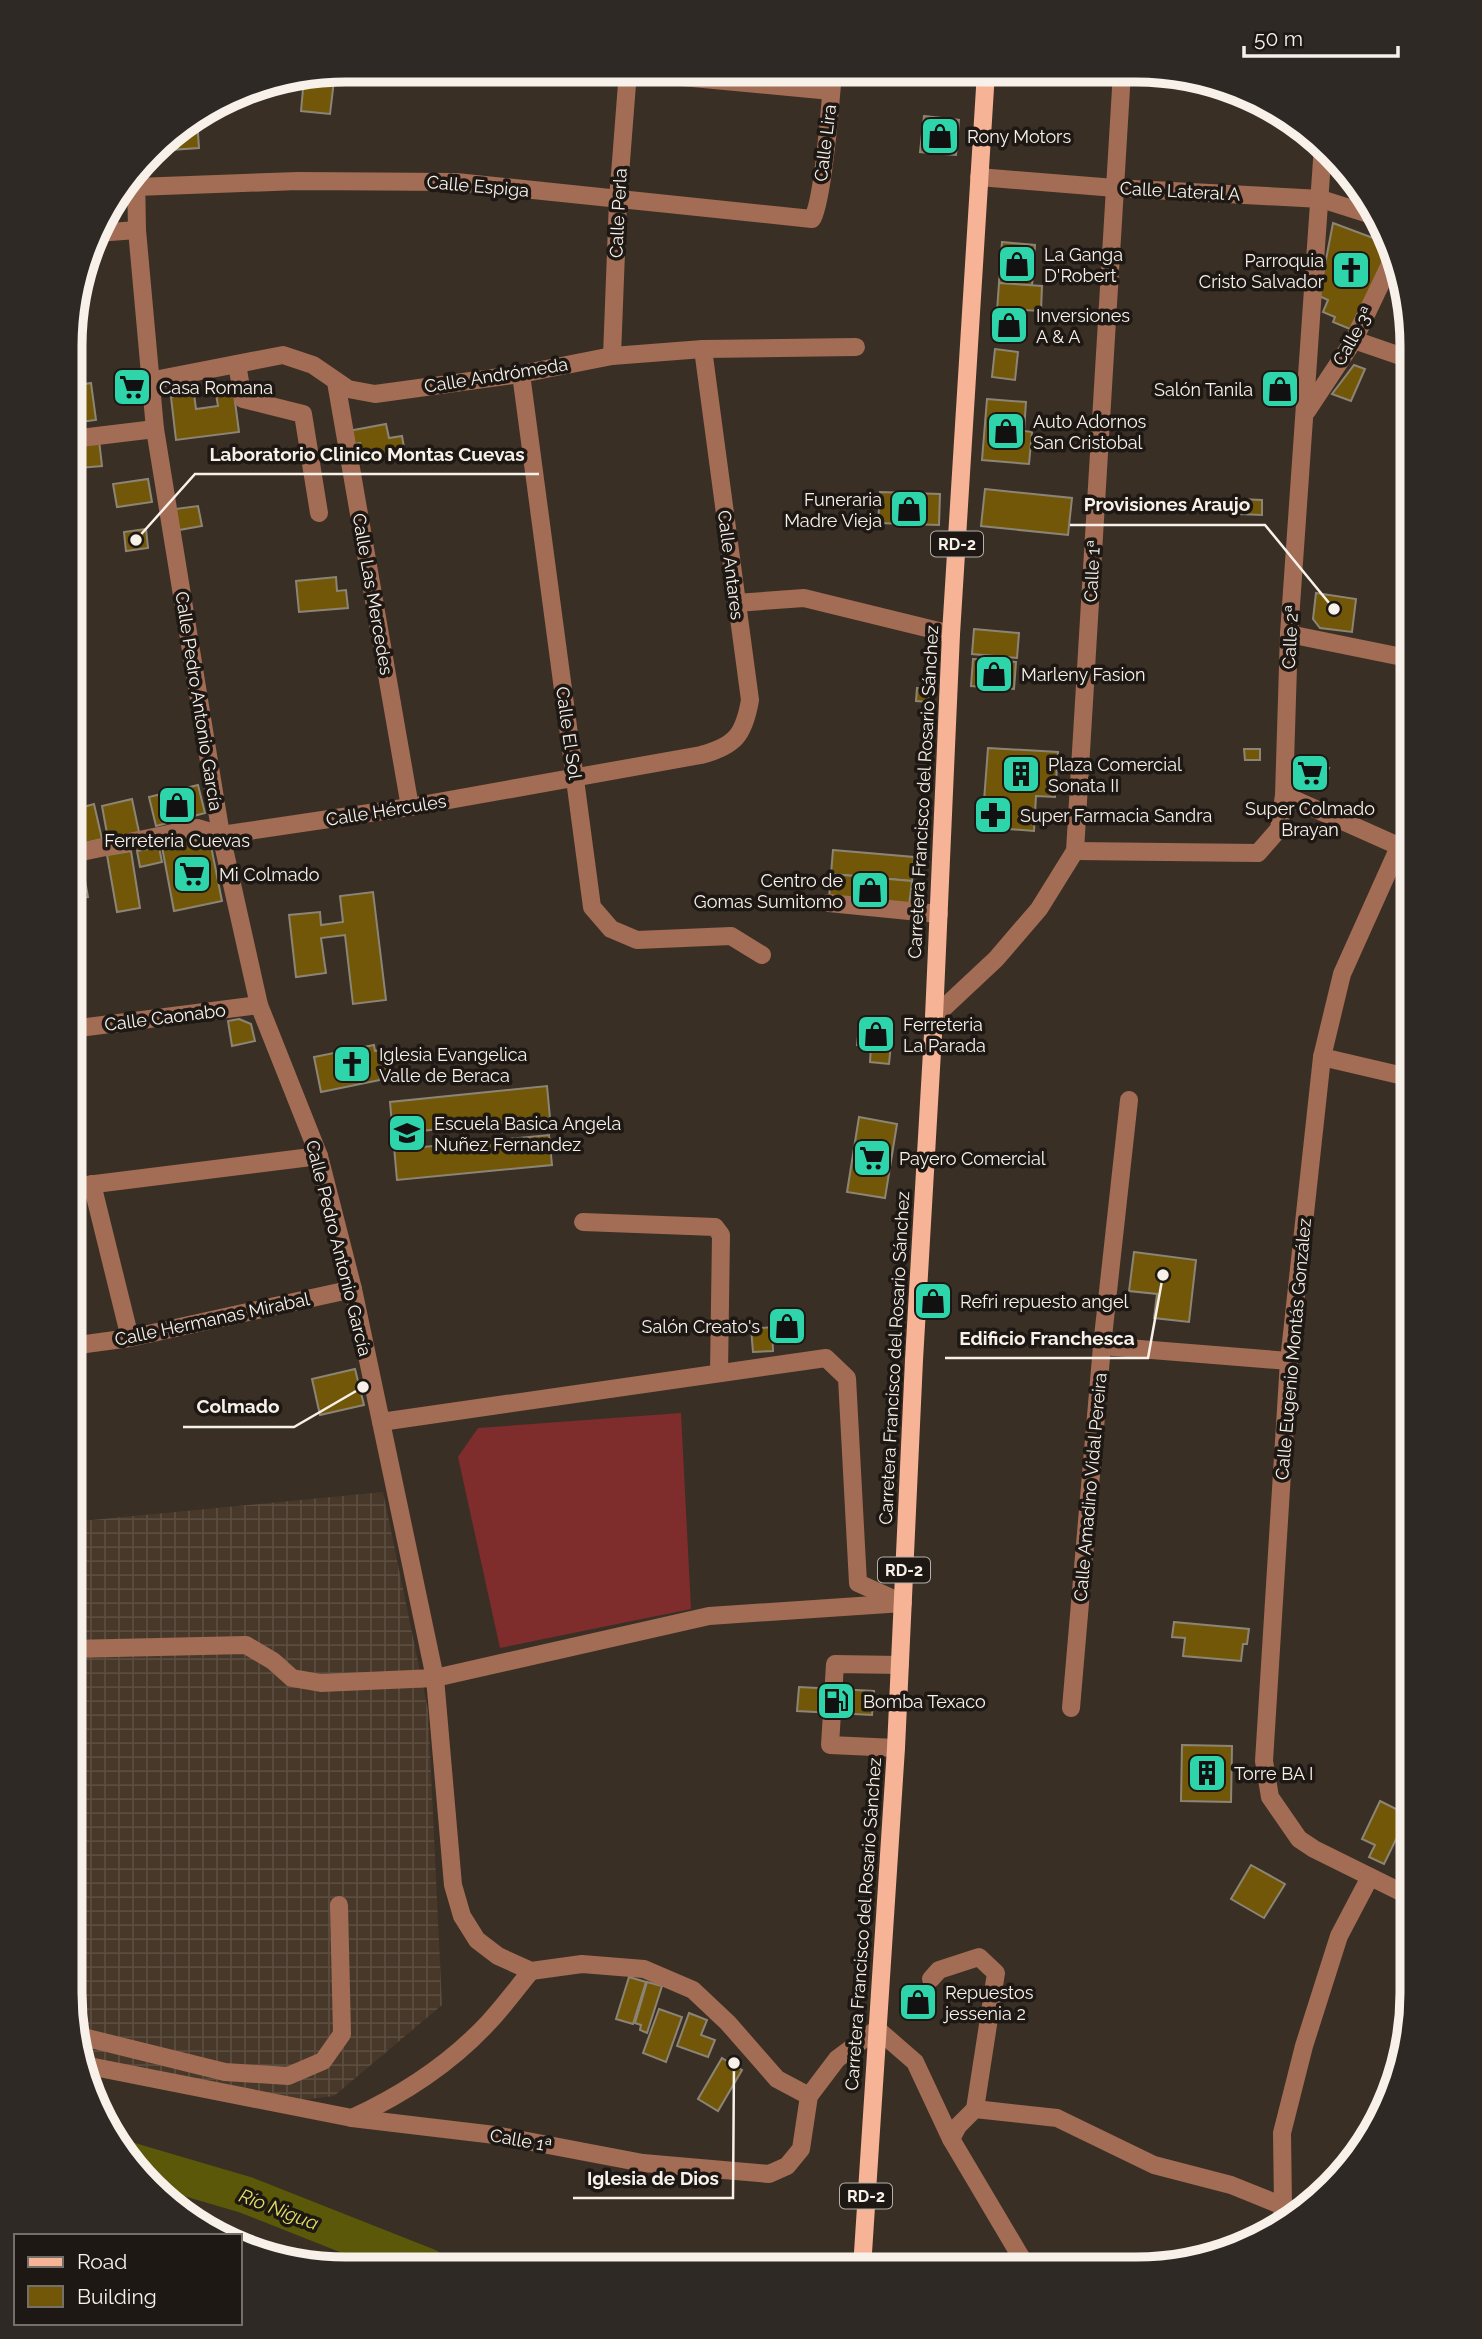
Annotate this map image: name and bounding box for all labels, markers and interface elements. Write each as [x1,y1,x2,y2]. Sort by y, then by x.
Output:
scale bar [1244,14,1398,58]
text: 50 m [1254,26,1303,51]
street label: Calle Lira [810,103,840,183]
shop icon: Rony Motors [919,115,961,157]
place label: Rony Motors [967,126,1071,147]
street label: Calle Perla [605,168,631,258]
street label: Calle Espiga [426,171,530,201]
street label: Calle Lateral A [1119,177,1241,205]
shop icon: La Ganga D'Robert [996,243,1038,285]
place label: La Ganga D'Robert [1044,244,1123,286]
church icon: Parroquia Cristo Salvador [1330,249,1372,291]
place label: Parroquia Cristo Salvador [1199,250,1325,292]
street label: Calle 3ª [1328,303,1378,369]
shop icon: Inversiones A & A [988,304,1030,346]
place label: Inversiones A & A [1036,305,1130,347]
street label: Calle Andrómeda [423,353,569,397]
supermarket icon: Casa Romana [111,366,153,408]
shop icon: Salón Tanila [1259,368,1301,410]
place label: Casa Romana [159,377,273,398]
place label: Salón Tanila [1154,379,1253,400]
shop icon: Auto Adornos San Cristobal [985,410,1027,452]
place label: Auto Adornos San Cristobal [1033,411,1147,453]
callout: Laboratorio Clinico Montas Cuevas [195,434,539,474]
text: Laboratorio Clinico Montas Cuevas [209,443,525,465]
callout: Provisiones Araujo [1070,485,1265,525]
shop icon: Funeraria Madre Vieja [888,488,930,530]
place label: Funeraria Madre Vieja [784,489,882,531]
text: Provisiones Araujo [1084,493,1250,515]
street label: Calle Antares [714,509,748,621]
street label: Calle Las Mercedes [348,512,398,677]
road number: RD-2 [931,531,983,556]
street label: Calle 1ª [1080,539,1104,603]
street label: Calle Pedro Antonio García [171,590,227,812]
street label: Calle 2ª [1278,604,1302,670]
street label: Carretera Francisco del Rosario Sánchez [904,625,942,959]
shop icon: Marleny Fasion [973,653,1015,695]
place label: Marleny Fasion [1021,664,1146,685]
street label: Calle El Sol [552,685,586,781]
supermarket icon: Super Colmado Brayan [1289,752,1331,794]
building icon: Plaza Comercial Sonata II [1000,753,1042,795]
place label: Plaza Comercial Sonata II [1048,754,1182,796]
shop icon: Ferreteria Cuevas [156,784,198,826]
street label: Calle Hércules [324,790,448,830]
pharmacy icon: Super Farmacia Sandra [972,794,1014,836]
place label: Super Colmado Brayan [1245,798,1375,840]
place label: Super Farmacia Sandra [1020,805,1212,826]
place label: Ferreteria Cuevas [104,830,250,851]
supermarket icon: Mi Colmado [171,853,213,895]
place label: Mi Colmado [219,864,320,885]
shop icon: Centro de Gomas Sumitomo [849,869,891,911]
place label: Centro de Gomas Sumitomo [694,870,843,912]
street label: Calle Caonabo [103,999,227,1035]
shop icon: Ferreteria La Parada [855,1013,897,1055]
place label: Ferreteria La Parada [903,1014,986,1056]
church icon: Iglesia Evangelica Valle de Beraca [331,1043,373,1085]
place label: Iglesia Evangelica Valle de Beraca [379,1044,527,1086]
school or university icon: Escuela Basica Angela Nuñez Fernandez [386,1112,428,1154]
place label: Escuela Basica Angela Nuñez Fernandez [434,1113,621,1155]
supermarket icon: Payero Comercial [851,1137,893,1179]
street label: Calle Pedro Antonio García [302,1138,376,1358]
place label: Payero Comercial [899,1148,1046,1169]
street label: Carretera Francisco del Rosario Sánchez [875,1191,913,1525]
street label: Calle Eugenio Montás González [1271,1217,1315,1481]
shop icon: Refri repuesto angel [912,1280,954,1322]
street label: Calle Hermanas Mirabal [113,1288,311,1350]
place label: Refri repuesto angel [960,1291,1129,1312]
shop icon: Salón Creato's [766,1305,808,1347]
place label: Salón Creato's [642,1316,760,1337]
callout: Edificio Franchesca [945,1318,1148,1358]
text: Edificio Franchesca [959,1327,1135,1349]
street label: Calle Amadino Vidal Pereira [1070,1372,1110,1602]
callout: Colmado [183,1387,294,1427]
text: Colmado [197,1395,279,1417]
road number: RD-2 [878,1558,930,1582]
fuel station icon: Bomba Texaco [815,1680,857,1722]
place label: Bomba Texaco [863,1691,986,1712]
building icon: Torre BA I [1186,1752,1228,1794]
street label: Carretera Francisco del Rosario Sánchez [841,1757,885,2091]
place label: Torre BA I [1234,1763,1314,1784]
shop icon: Repuestos jessenia 2 [897,1981,939,2023]
place label: Repuestos jessenia 2 [942,1982,1034,2024]
street label: Calle 1ª [488,2124,554,2156]
callout: Iglesia de Dios [573,2158,733,2198]
text: Iglesia de Dios [587,2167,719,2189]
water label: Río Nigua [236,2184,322,2234]
road number: RD-2 [840,2184,892,2208]
legend [14,2234,242,2325]
text: Road [77,2249,127,2274]
text: Building [77,2284,157,2309]

